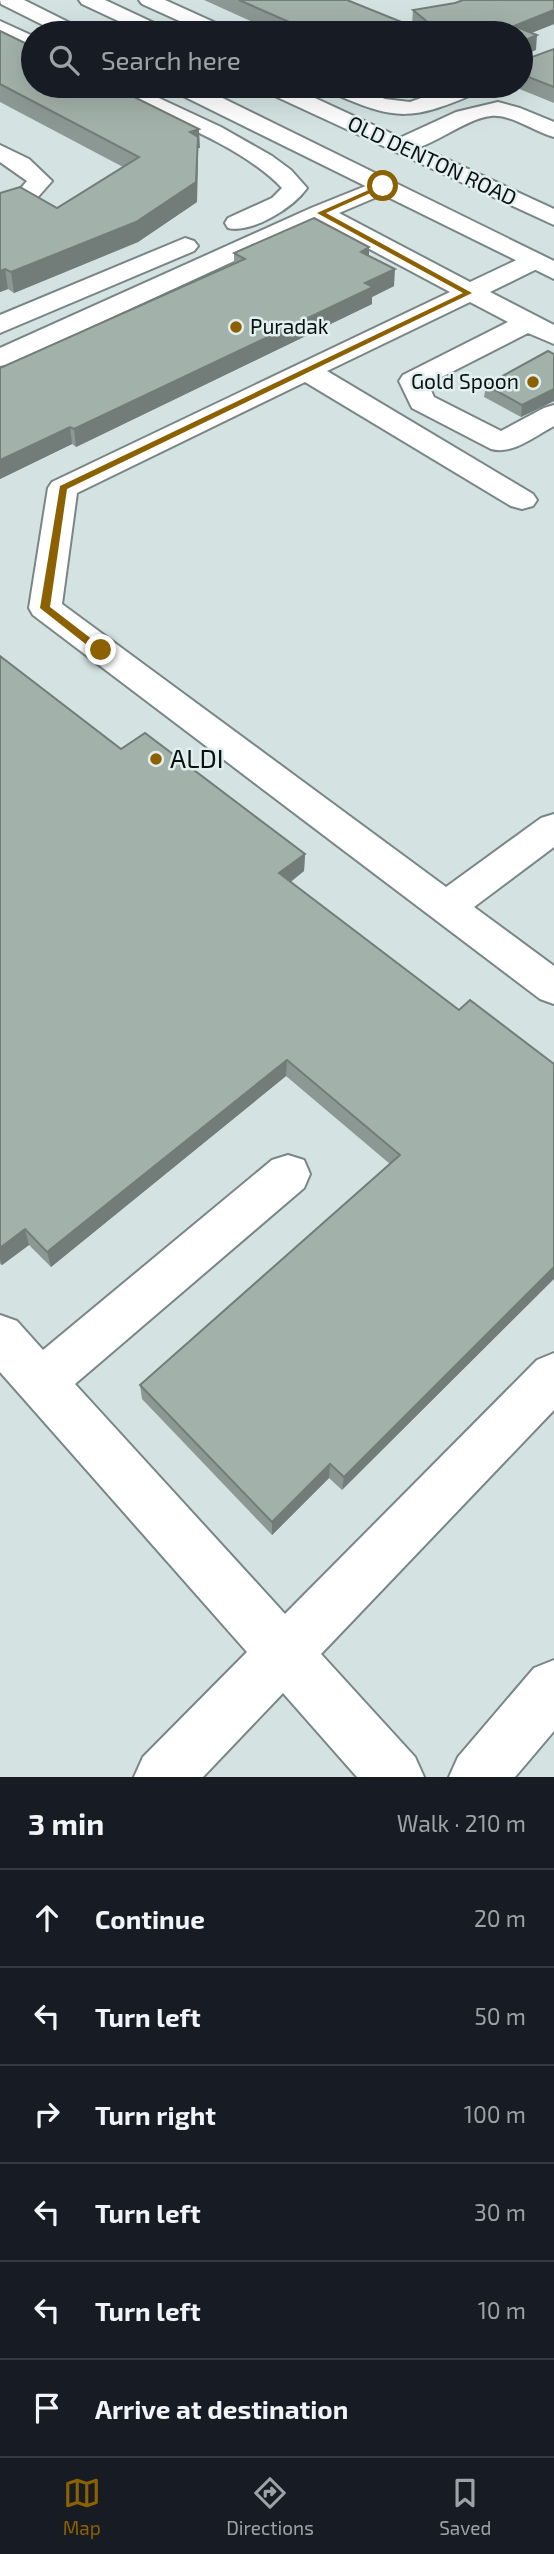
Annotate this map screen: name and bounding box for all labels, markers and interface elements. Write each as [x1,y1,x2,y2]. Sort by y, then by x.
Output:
search box [21,21,533,98]
icon: search [45,41,83,79]
text: Search here [101,44,241,75]
street label: OLD DENTON ROAD [344,110,521,210]
route start [367,170,398,201]
place label: Puradak [250,313,329,338]
marker: Puradak [228,319,244,335]
place label: Gold Spoon [411,368,519,393]
marker: Gold Spoon [525,374,541,390]
route end [85,634,116,665]
place label: ALDI [170,742,224,773]
marker: ALDI [148,751,164,767]
text: 3 min [28,1805,104,1841]
text: Walk · 210 m [397,1809,526,1837]
icon: ahead [28,1899,66,1937]
text: Continue [95,1903,205,1934]
text: 20 m [474,1904,526,1932]
icon: left [28,1997,66,2035]
text: Turn left [95,2001,201,2032]
text: 50 m [475,2002,526,2030]
icon: right [28,2095,66,2133]
text: Turn right [95,2099,216,2130]
text: 100 m [464,2100,526,2128]
icon: left [28,2193,66,2231]
text: Turn left [95,2197,201,2228]
text: 30 m [474,2198,526,2226]
icon: left [28,2291,66,2329]
text: Turn left [95,2295,201,2326]
text: 10 m [478,2296,526,2324]
icon: arrive [28,2389,66,2427]
text: Arrive at destination [95,2393,348,2424]
tab: Map [63,2474,101,2539]
tab: Directions [226,2474,314,2539]
tab: Saved [439,2474,491,2539]

